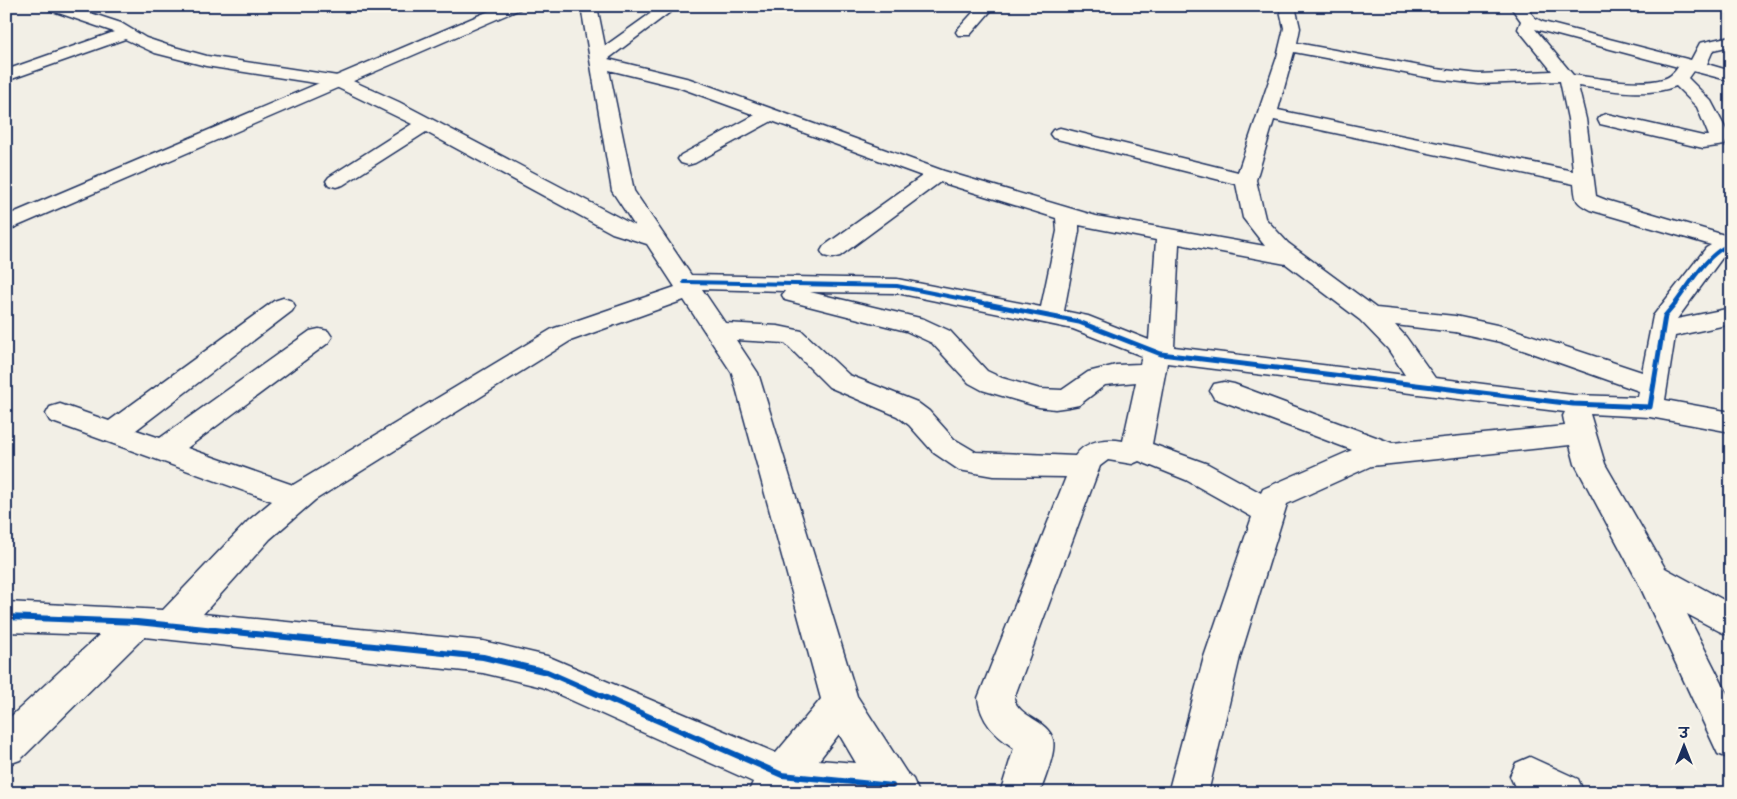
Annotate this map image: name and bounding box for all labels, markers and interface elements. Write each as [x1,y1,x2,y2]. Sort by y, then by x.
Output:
north arrow [1660,722,1710,772]
text: उ [1677,727,1690,744]

